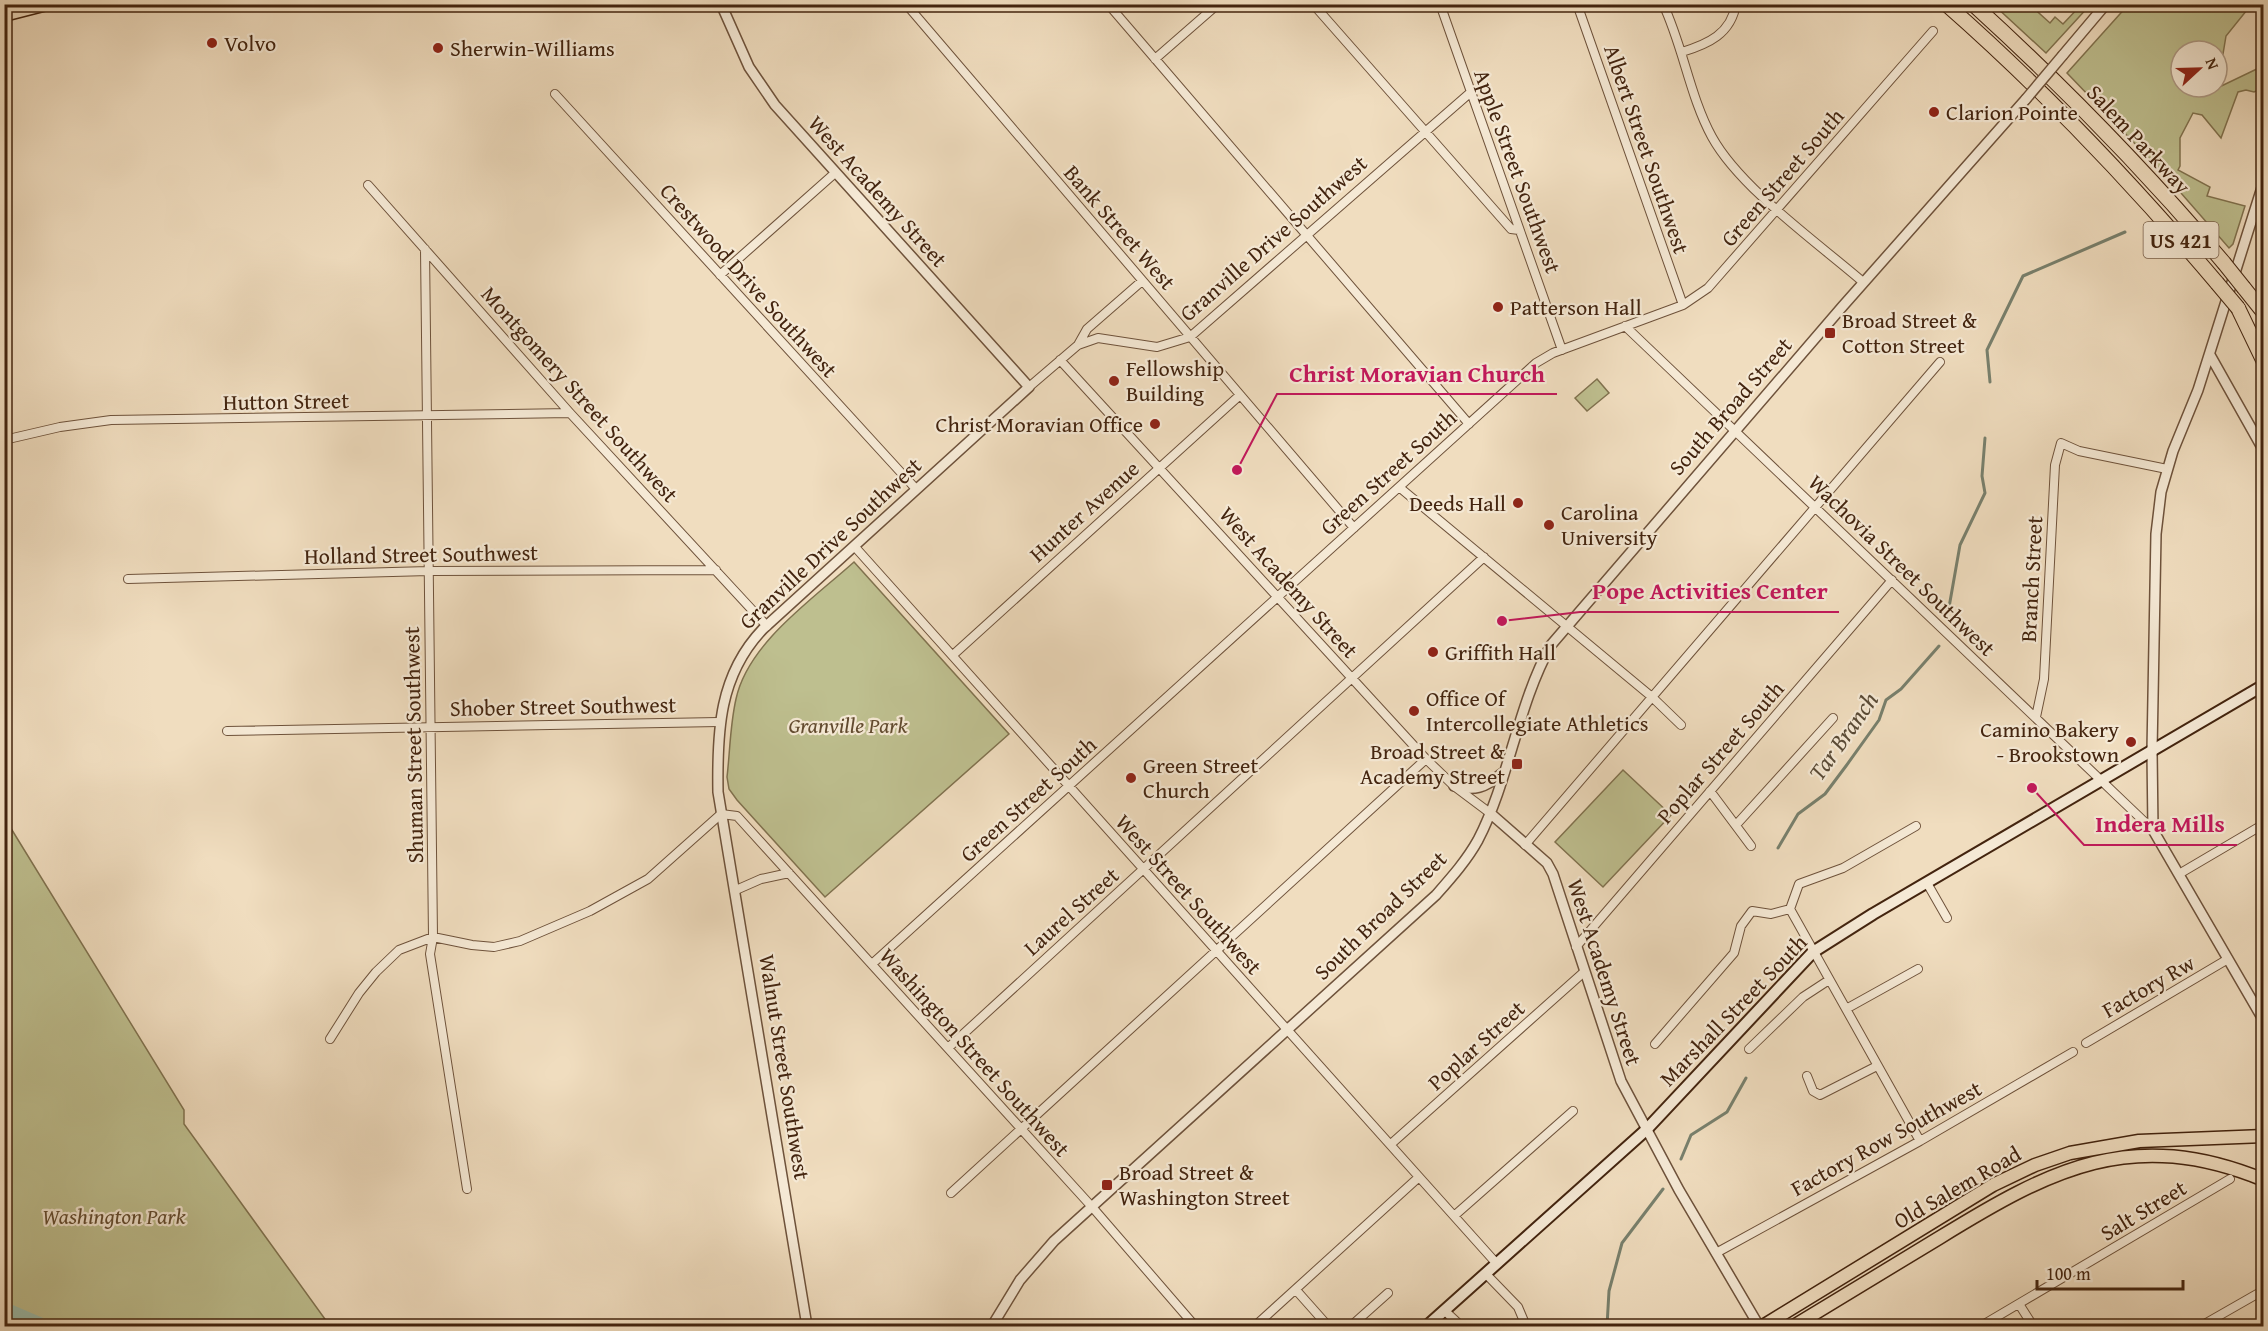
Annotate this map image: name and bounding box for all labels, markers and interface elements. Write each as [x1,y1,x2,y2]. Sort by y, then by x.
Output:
place label: Volvo [224,27,276,59]
place label: Sherwin-Williams [450,32,615,64]
marker: Volvo [205,36,219,50]
north arrow [2169,39,2229,99]
street label: Albert Street Southwest [1596,40,1698,258]
marker: Sherwin-Williams [431,41,445,55]
text: N [2200,54,2226,73]
street label: Apple Street Southwest [1466,65,1570,278]
street label: Salem Parkway [2080,77,2198,201]
place label: Clarion Pointe [1946,96,2078,128]
street label: Green Street South [1713,100,1852,253]
marker: Clarion Pointe [1927,105,1941,119]
street label: West Academy Street [801,108,955,274]
street label: Granville Drive Southwest [1172,147,1374,329]
street label: Bank Street West [1057,157,1184,297]
street label: Crestwood Drive Southwest [653,176,845,385]
road number: US 421 [2144,222,2218,258]
street label: Montgomery Street Southwest [474,279,686,509]
place label: Patterson Hall [1510,291,1642,323]
marker: Patterson Hall [1491,300,1505,314]
place label: Broad Street & Cotton Street [1842,304,1977,361]
marker: Broad Street & Cotton Street [1823,326,1837,340]
street label: South Broad Street [1661,330,1799,482]
place label: Fellowship Building [1126,352,1224,409]
callout: Christ Moravian Church [1277,352,1557,394]
text: Christ Moravian Church [1289,356,1545,391]
marker: Fellowship Building [1107,374,1121,388]
street label: Hutton Street [223,384,350,418]
street label: Green Street South [1313,401,1464,542]
place label: Christ Moravian Office [935,408,1143,440]
marker: Christ Moravian Office [1148,417,1162,431]
street label: Granville Drive Southwest [732,449,929,636]
street label: Hunter Avenue [1022,453,1146,569]
street label: Wachovia Street Southwest [1801,467,2003,663]
place label: Deeds Hall [1409,487,1506,519]
marker: Deeds Hall [1511,496,1525,510]
place label: Carolina University [1561,496,1658,553]
street label: West Academy Street [1212,499,1366,665]
street label: Branch Street [2012,515,2050,643]
marker: Carolina University [1542,518,1556,532]
street label: Holland Street Southwest [304,536,538,572]
callout: Pope Activities Center [1580,570,1839,612]
text: Pope Activities Center [1592,573,1828,608]
street label: Shuman Street Southwest [395,626,431,864]
place label: Griffith Hall [1445,636,1556,668]
marker: Griffith Hall [1426,645,1440,659]
street label: Poplar Street South [1649,673,1792,830]
place label: Office Of Intercollegiate Athletics [1426,682,1648,739]
water label: Tar Branch [1800,684,1886,788]
street label: Shober Street Southwest [450,688,677,724]
marker: Office Of Intercollegiate Athletics [1407,704,1421,718]
park label: Granville Park [788,709,908,741]
place label: Camino Bakery - Brookstown [1980,713,2120,770]
street label: Green Street South [953,728,1104,869]
place label: Broad Street & Academy Street [1360,735,1505,792]
marker: Camino Bakery - Brookstown [2124,735,2138,749]
place label: Green Street Church [1143,749,1258,806]
marker: Broad Street & Academy Street [1510,757,1524,771]
marker: Green Street Church [1124,771,1138,785]
callout: Indera Mills [2084,803,2237,845]
text: Indera Mills [2095,806,2225,841]
street label: West Street Southwest [1108,807,1270,981]
street label: South Broad Street [1306,843,1454,987]
street label: Laurel Street [1016,859,1126,963]
street label: West Academy Street [1560,875,1650,1070]
street label: Marshall Street South [1652,926,1815,1093]
street label: Washington Street Southwest [872,940,1078,1164]
street label: Factory Rw [2096,946,2201,1025]
street label: Walnut Street Southwest [751,952,819,1182]
street label: Poplar Street [1420,992,1532,1097]
street label: Factory Row Southwest [1785,1072,1987,1204]
street label: Old Salem Road [1887,1137,2027,1237]
place label: Broad Street & Washington Street [1119,1156,1290,1213]
street label: Salt Street [2094,1172,2192,1248]
marker: Broad Street & Washington Street [1100,1178,1114,1192]
park label: Washington Park [42,1200,187,1232]
scale bar [2037,1253,2182,1291]
text: 100 m [2046,1260,2091,1287]

